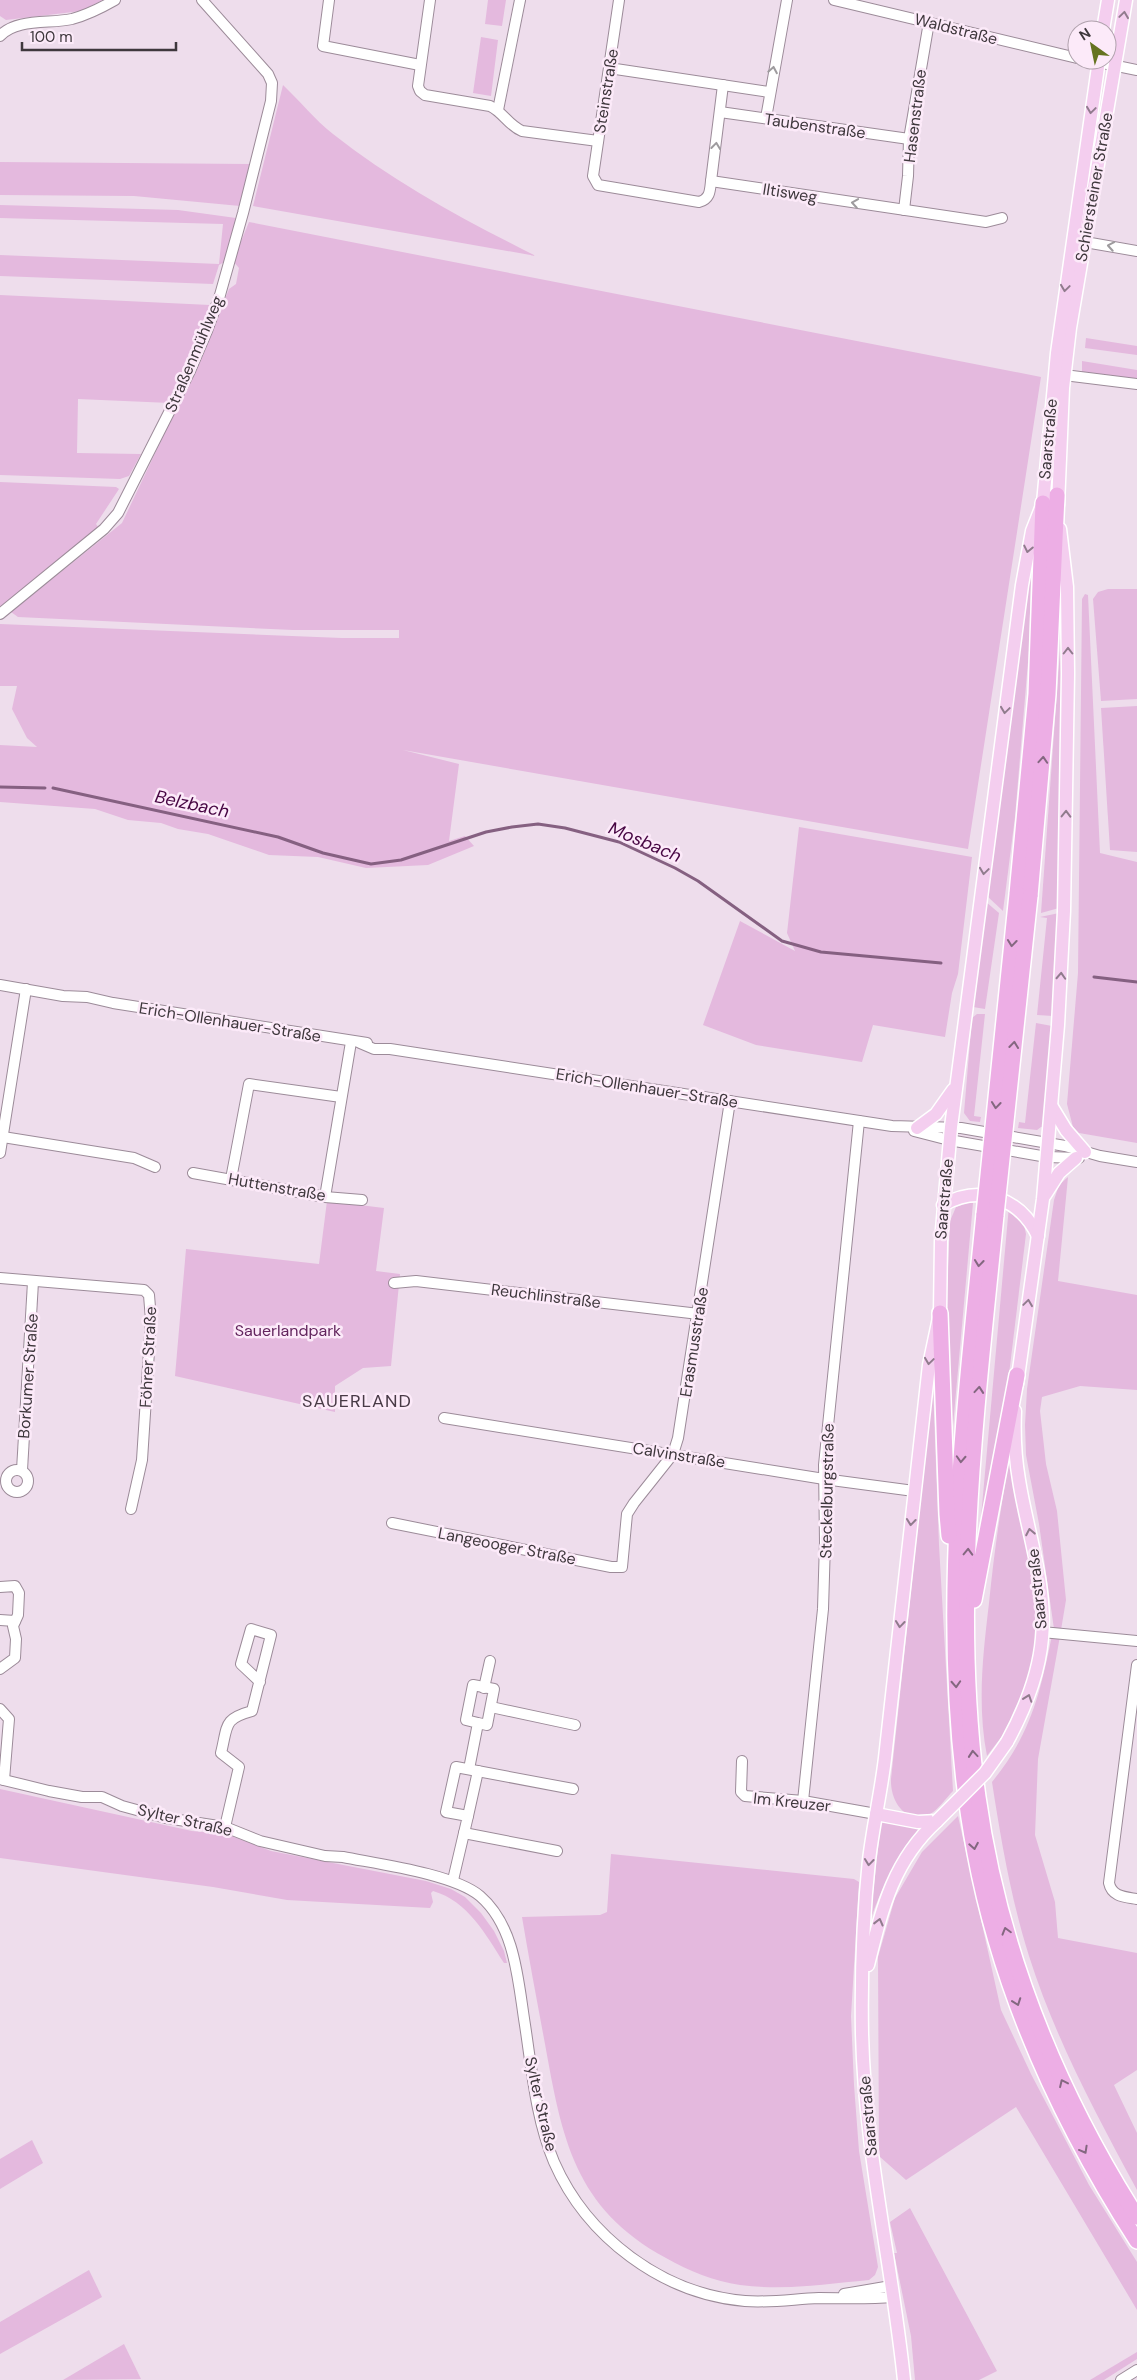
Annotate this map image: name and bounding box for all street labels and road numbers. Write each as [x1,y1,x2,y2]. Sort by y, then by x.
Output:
street label: Waldstraße [912,9,1000,49]
street label: Steinstraße [589,47,623,135]
street label: Hasenstraße [899,68,931,164]
street label: Taubenstraße [763,109,867,143]
street label: Schiersteiner Straße [1071,111,1117,263]
street label: Iltisweg [761,178,819,208]
street label: Straßenmühlweg [160,292,228,416]
street label: Saarstraße [1034,398,1062,480]
street label: Erich-Ollenhauer-Straße [138,997,322,1047]
street label: Erich-Ollenhauer-Straße [555,1063,739,1113]
street label: Saarstraße [930,1158,958,1240]
street label: Huttenstraße [227,1168,327,1206]
street label: Reuchlinstraße [490,1279,602,1313]
street label: Erasmusstraße [675,1285,713,1399]
street label: Föhrer Straße [135,1306,161,1408]
street label: Borkumer Straße [13,1313,43,1439]
street label: Steckelburgstraße [815,1423,839,1559]
street label: Calvinstraße [631,1437,727,1473]
street label: Langeooger Straße [436,1522,578,1570]
street label: Saarstraße [1022,1548,1052,1630]
street label: Im Kreuzer [752,1787,832,1817]
street label: Sylter Straße [136,1799,234,1841]
street label: Sylter Straße [520,2055,562,2153]
street label: Saarstraße [854,2075,882,2157]

